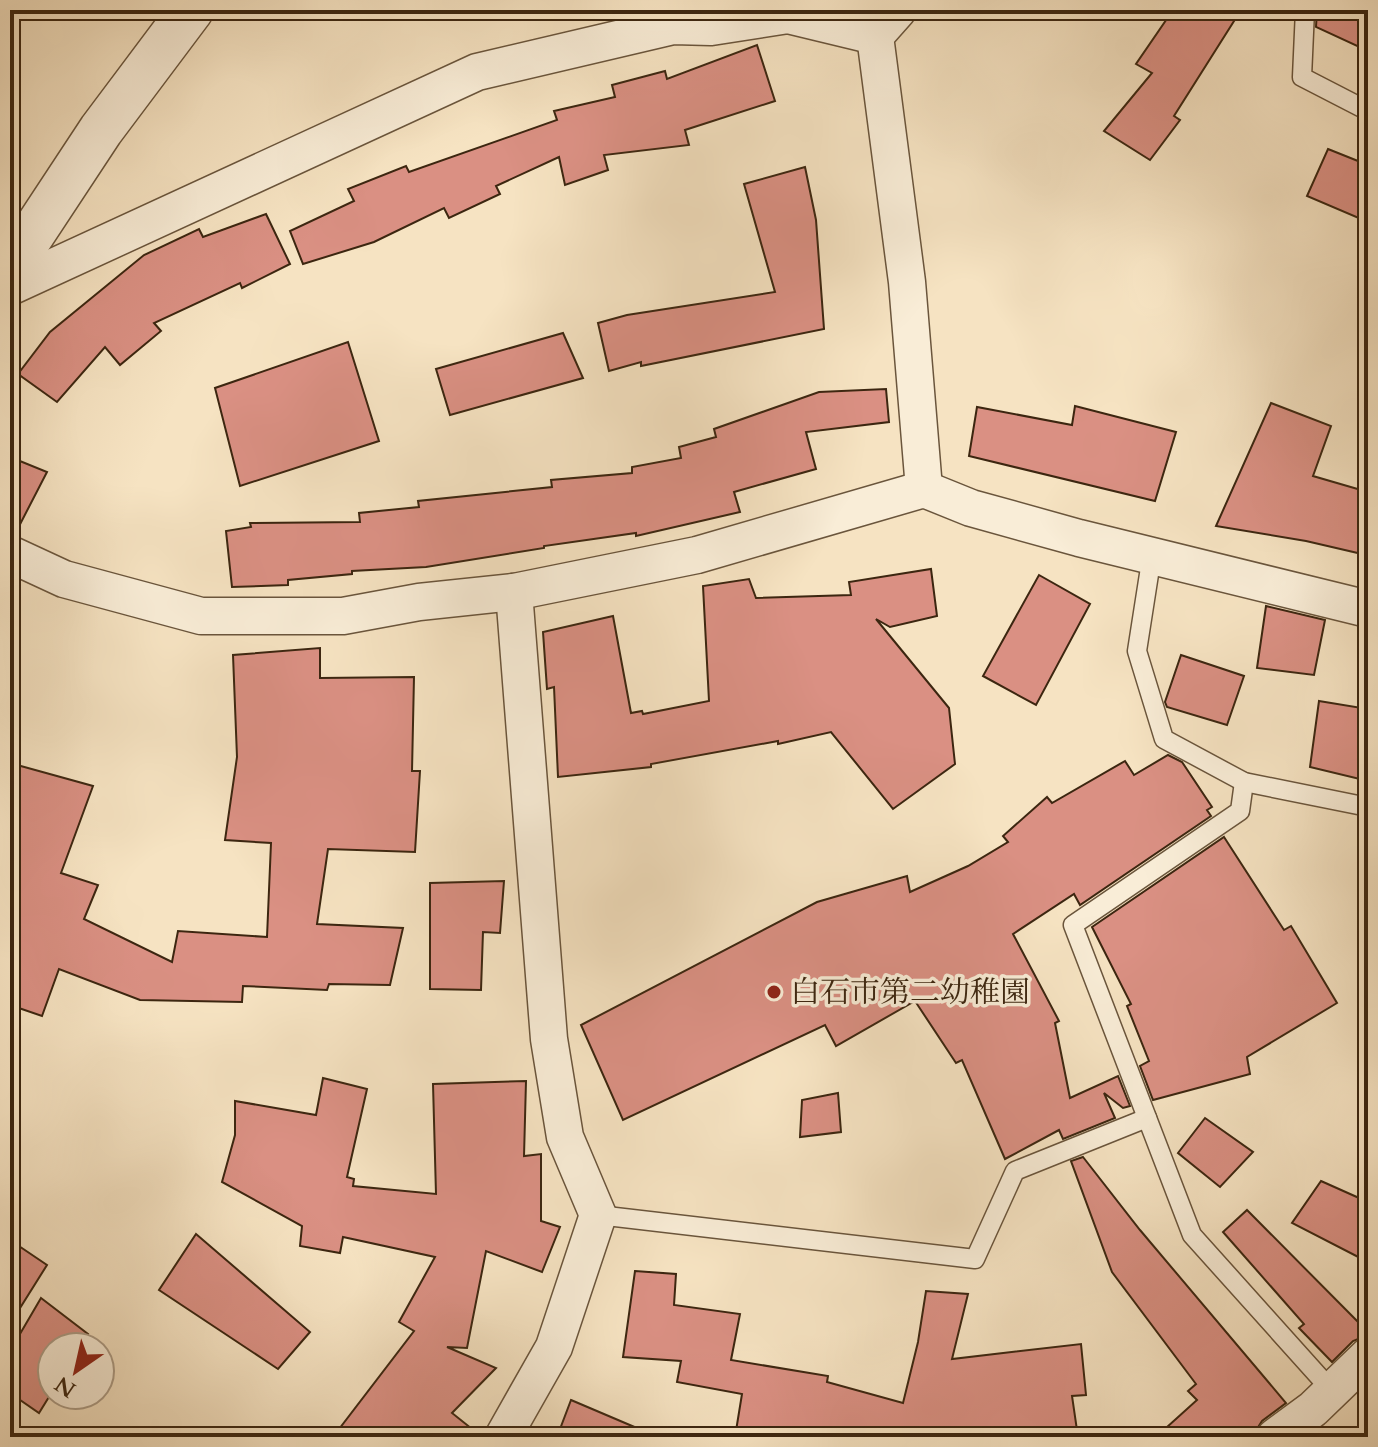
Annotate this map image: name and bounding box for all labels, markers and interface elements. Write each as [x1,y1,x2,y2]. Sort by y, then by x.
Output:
place label: 白石市第二幼稚園 [790,972,1030,1013]
marker: 白石市第二幼稚園 [765,983,783,1001]
north arrow [36,1331,116,1411]
text: N [49,1369,82,1405]

